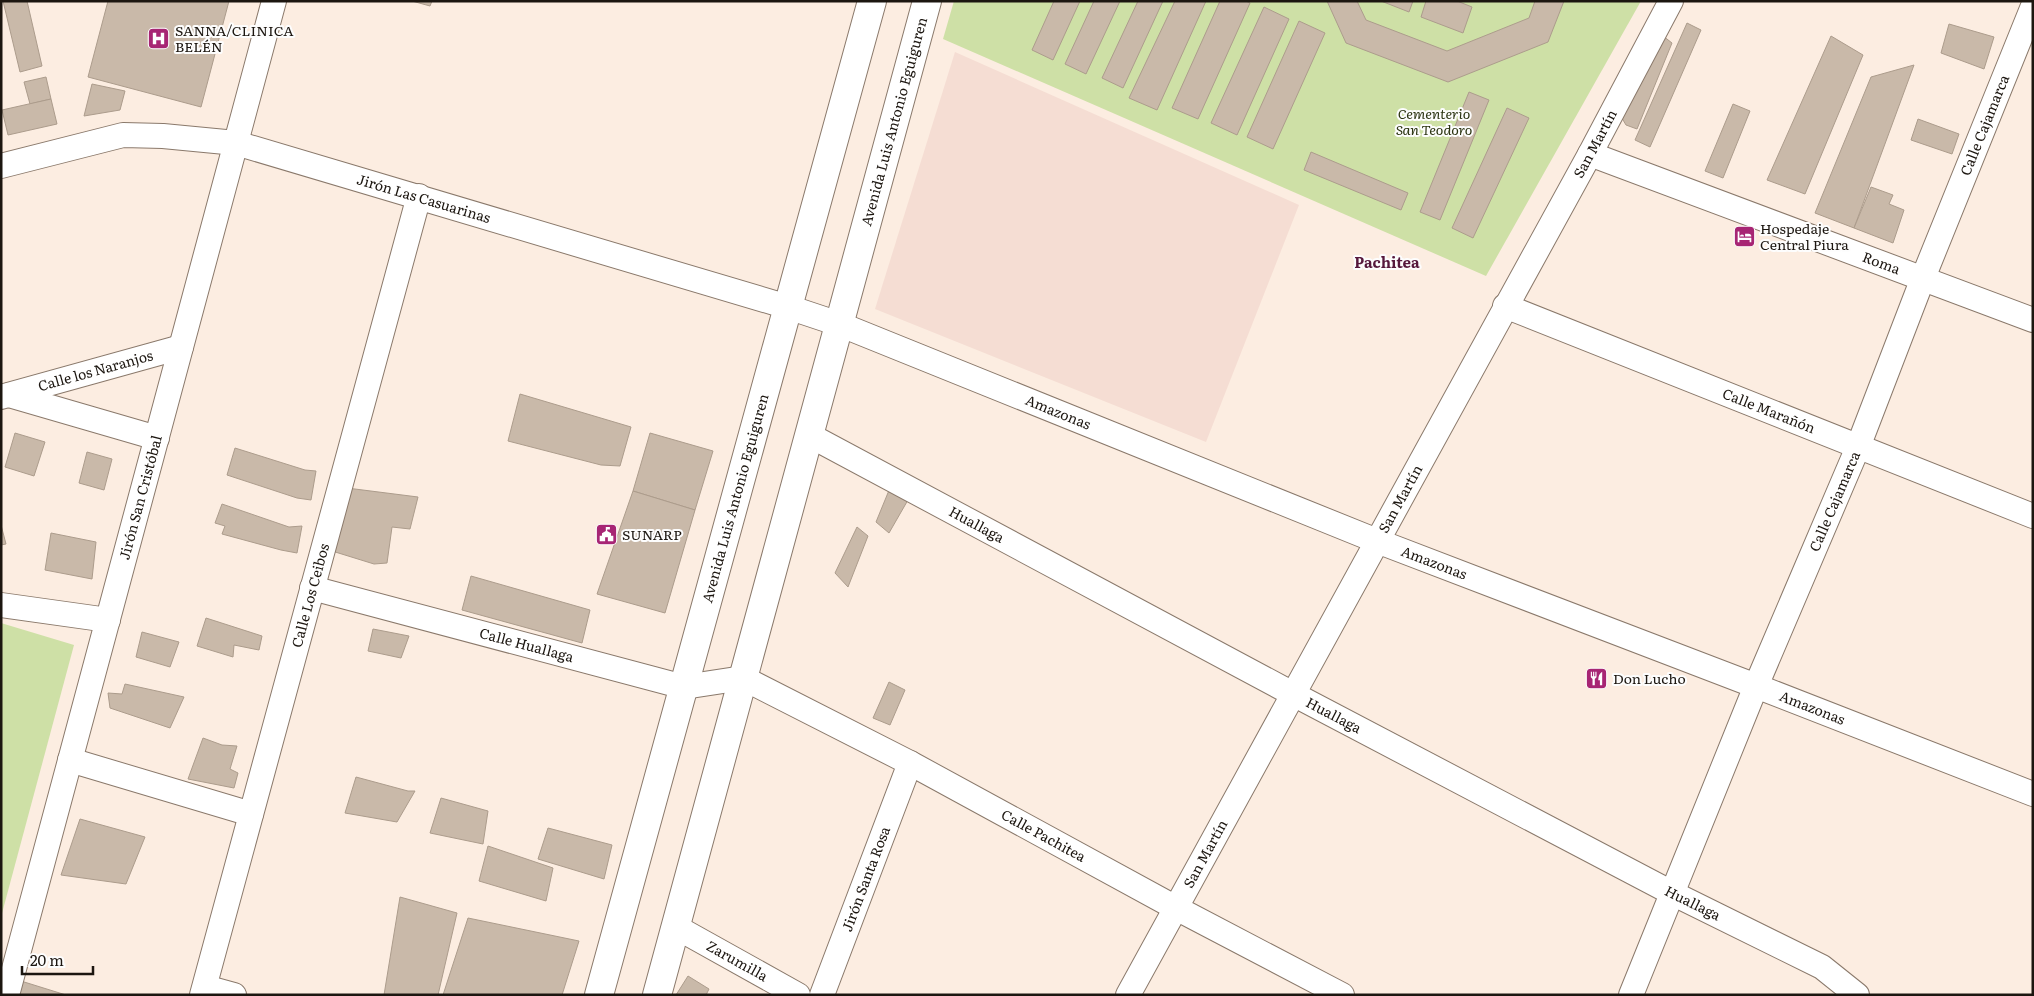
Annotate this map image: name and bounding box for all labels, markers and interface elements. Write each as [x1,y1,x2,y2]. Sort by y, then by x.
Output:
street label: Avenida Luis Antonio Eguiguren [855,15,931,228]
place label: SANNA/CLINICA BELÉN [175,20,294,56]
hospital icon: SANNA/CLINICA BELÉN [147,27,171,51]
street label: Calle Cajamarca [1954,71,2013,178]
park label: Cementerio San Teodoro [1396,103,1472,139]
street label: San Martín [1568,106,1621,181]
street label: Jirón Las Casuarinas [355,168,493,227]
place label: Hospedaje Central Piura [1760,218,1849,254]
hotel icon: Hospedaje Central Piura [1732,225,1756,249]
street label: Roma [1860,246,1904,279]
district label: Pachitea [1354,250,1420,273]
street label: Calle los Naranjos [35,344,155,395]
street label: Calle Marañón [1720,383,1819,437]
street label: Amazonas [1023,389,1094,434]
street label: Avenida Luis Antonio Eguiguren [696,391,773,605]
street label: Jirón San Cristóbal [113,433,166,562]
street label: Calle Cajamarca [1804,447,1864,554]
street label: San Martín [1373,461,1426,536]
street label: Huallaga [946,501,1009,547]
public building icon: SUNARP [594,523,618,547]
place label: SUNARP [622,524,682,544]
street label: Amazonas [1399,540,1470,584]
street label: Calle Los Ceibos [286,541,333,649]
street label: Calle Huallaga [478,622,577,666]
restaurant icon: Don Lucho [1585,667,1609,691]
place label: Don Lucho [1613,668,1686,688]
street label: Amazonas [1777,685,1848,729]
street label: Huallaga [1303,692,1366,738]
street label: Calle Pachitea [998,804,1090,866]
street label: San Martín [1178,816,1231,891]
street label: Jirón Santa Rosa [836,823,894,934]
street label: Huallaga [1662,880,1725,925]
street label: Zarumilla [703,935,772,986]
scale bar [22,944,94,976]
text: 20 m [30,948,64,971]

